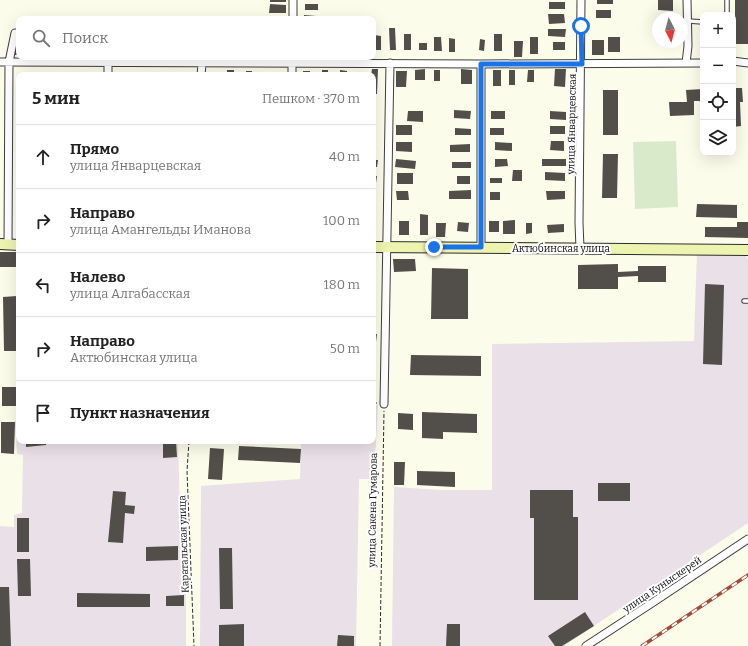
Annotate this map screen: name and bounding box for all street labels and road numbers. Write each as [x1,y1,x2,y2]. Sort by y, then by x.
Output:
street label: улица Январцевская [565,73,579,176]
street label: Актюбинская улица [512,242,611,255]
street label: улица Сакена Гумарова [366,452,380,568]
street label: Каратальская улица [176,494,192,593]
street label: улица Куныскерей [620,554,704,616]

